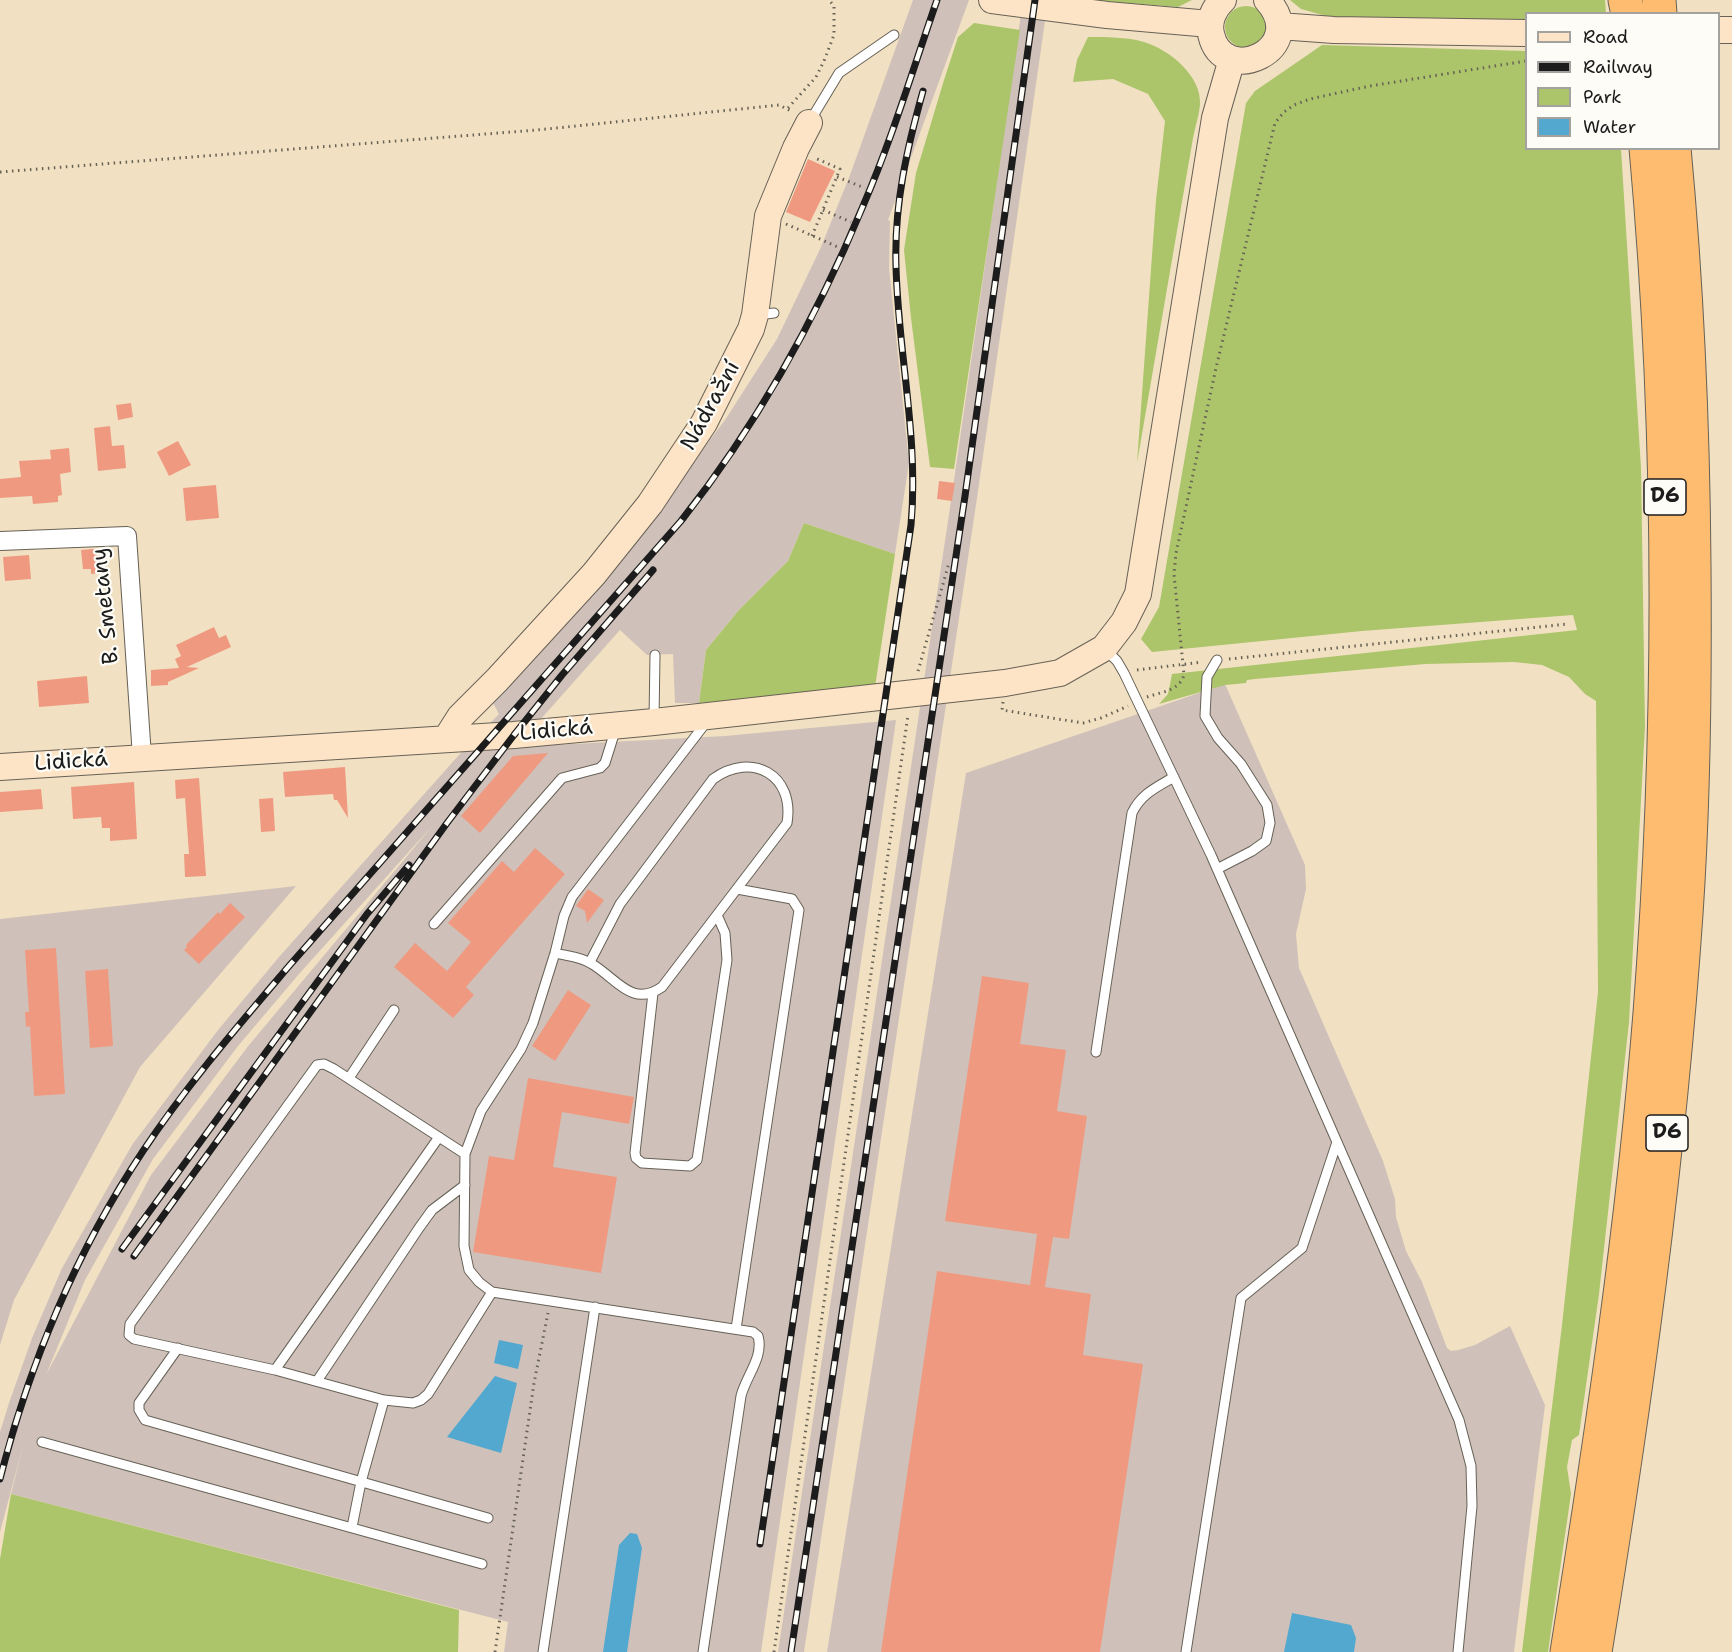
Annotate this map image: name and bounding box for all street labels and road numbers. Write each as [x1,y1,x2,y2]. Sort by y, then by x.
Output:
street label: Nádražní [676,357,746,455]
road number: D6 [1644,479,1686,515]
street label: B. Smetany [87,547,125,665]
street label: Lidická [518,715,594,747]
street label: Lidická [33,746,109,778]
road number: D6 [1646,1115,1688,1151]

